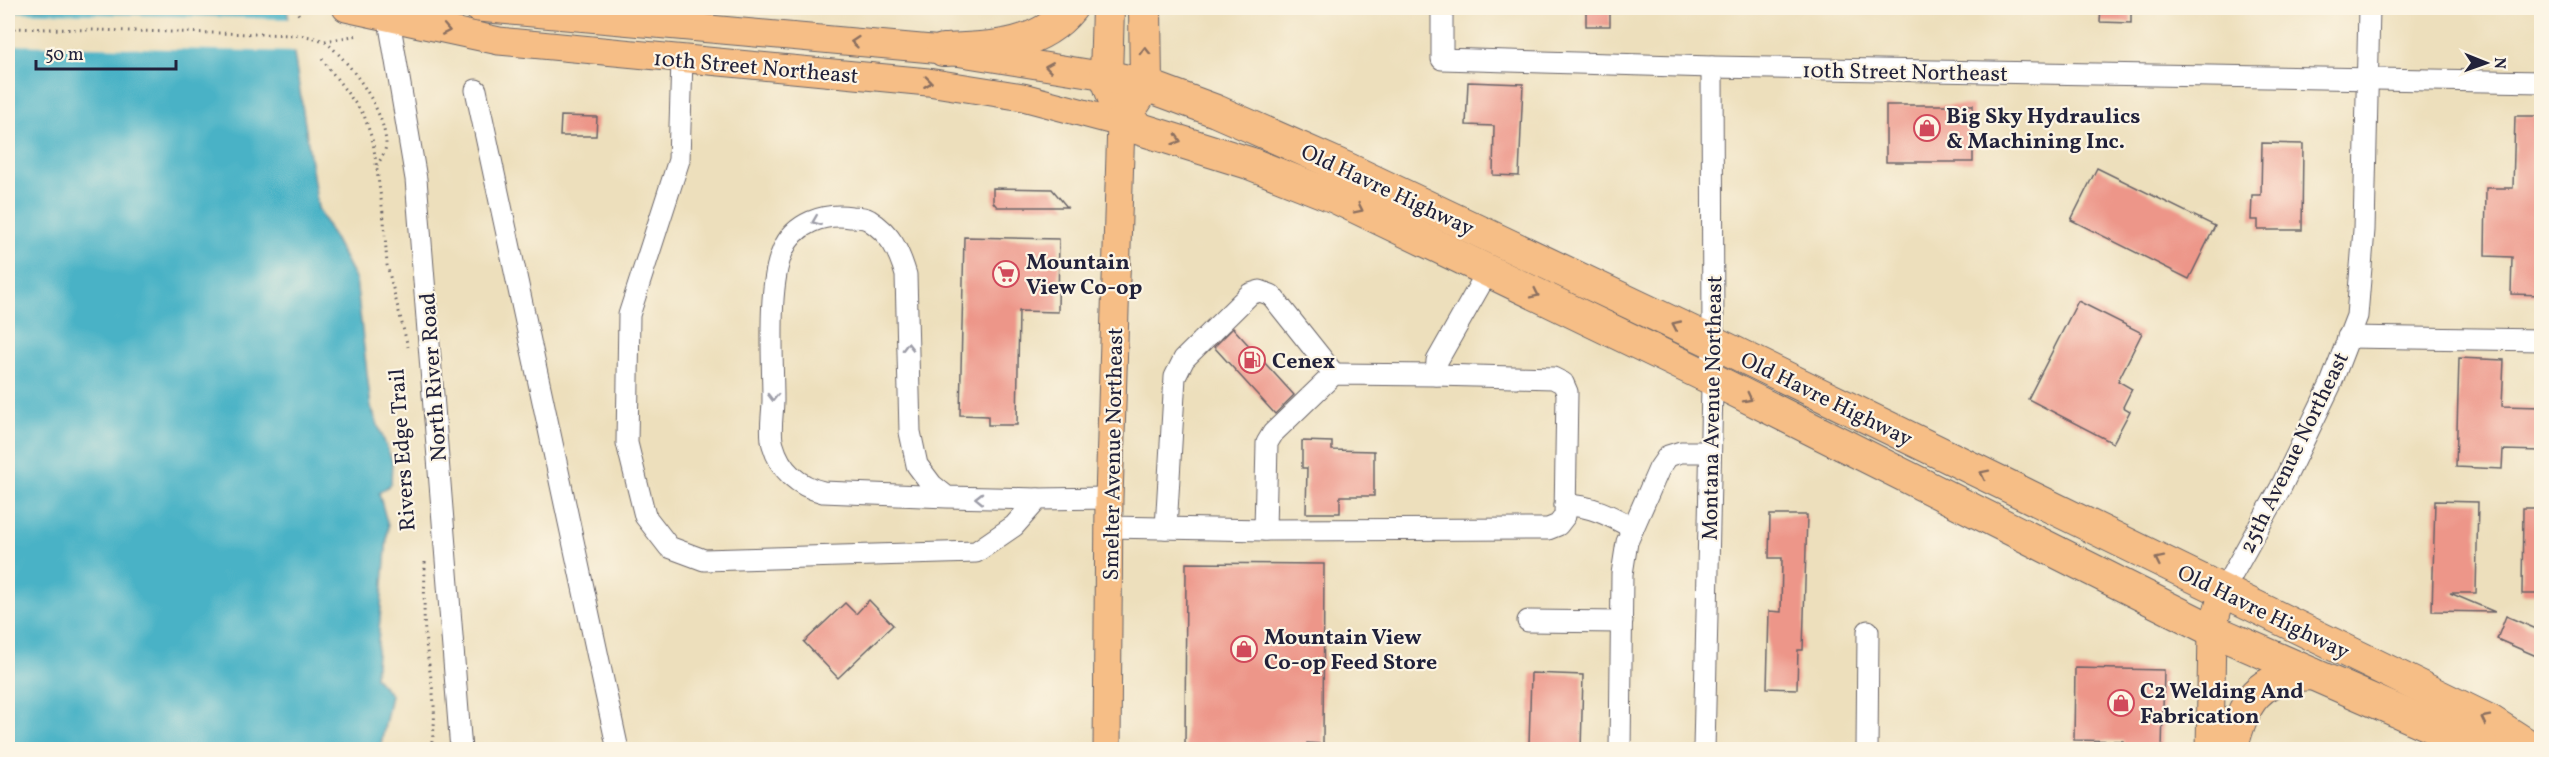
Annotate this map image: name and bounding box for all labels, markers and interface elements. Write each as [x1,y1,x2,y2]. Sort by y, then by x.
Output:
one-way arrow [441,23,451,36]
scale bar [36,33,176,71]
north arrow [2456,33,2516,93]
one-way arrow [851,36,860,49]
text: 50 m [45,43,84,68]
street label: 10th Street Northeast [652,44,860,93]
one-way arrow [1139,46,1152,55]
street label: 10th Street Northeast [1802,56,2008,91]
text: N [2488,57,2510,70]
one-way arrow [1044,61,1054,74]
one-way arrow [924,76,933,88]
place label: Big Sky Hydraulics & Machining Inc. [1946,102,2140,158]
shop icon: Big Sky Hydraulics & Machining Inc. [1912,113,1942,143]
one-way arrow [1171,133,1182,145]
street label: Old Havre Highway [1295,138,1479,245]
one-way arrow [1353,201,1364,213]
one-way arrow [812,213,822,226]
place label: Mountain View Co-op [1026,248,1142,304]
supermarket icon: Mountain View Co-op [991,259,1021,289]
street label: Montana Avenue Northeast [1696,275,1731,541]
one-way arrow [1528,286,1539,298]
street label: North River Road [413,291,456,462]
one-way arrow [1671,320,1682,332]
street label: Smelter Avenue Northeast [1097,327,1132,581]
one-way arrow [902,343,914,352]
fuel station icon: Cenex [1237,345,1267,375]
street label: Old Havre Highway [1735,345,1917,455]
place label: Cenex [1272,347,1335,378]
street label: 25th Avenue Northeast [2233,347,2358,559]
street label: Rivers Edge Trail [382,367,425,532]
one-way arrow [1741,390,1752,402]
one-way arrow [767,393,779,402]
one-way arrow [1979,470,1990,482]
one-way arrow [975,491,984,504]
one-way arrow [2154,555,2165,567]
street label: Old Havre Highway [2172,558,2354,668]
place label: Mountain View Co-op Feed Store [1264,623,1437,679]
shop icon: Mountain View Co-op Feed Store [1229,634,1259,664]
place label: C2 Welding And Fabrication [2140,677,2304,733]
shop icon: C2 Welding And Fabrication [2106,688,2136,718]
one-way arrow [2481,715,2491,726]

